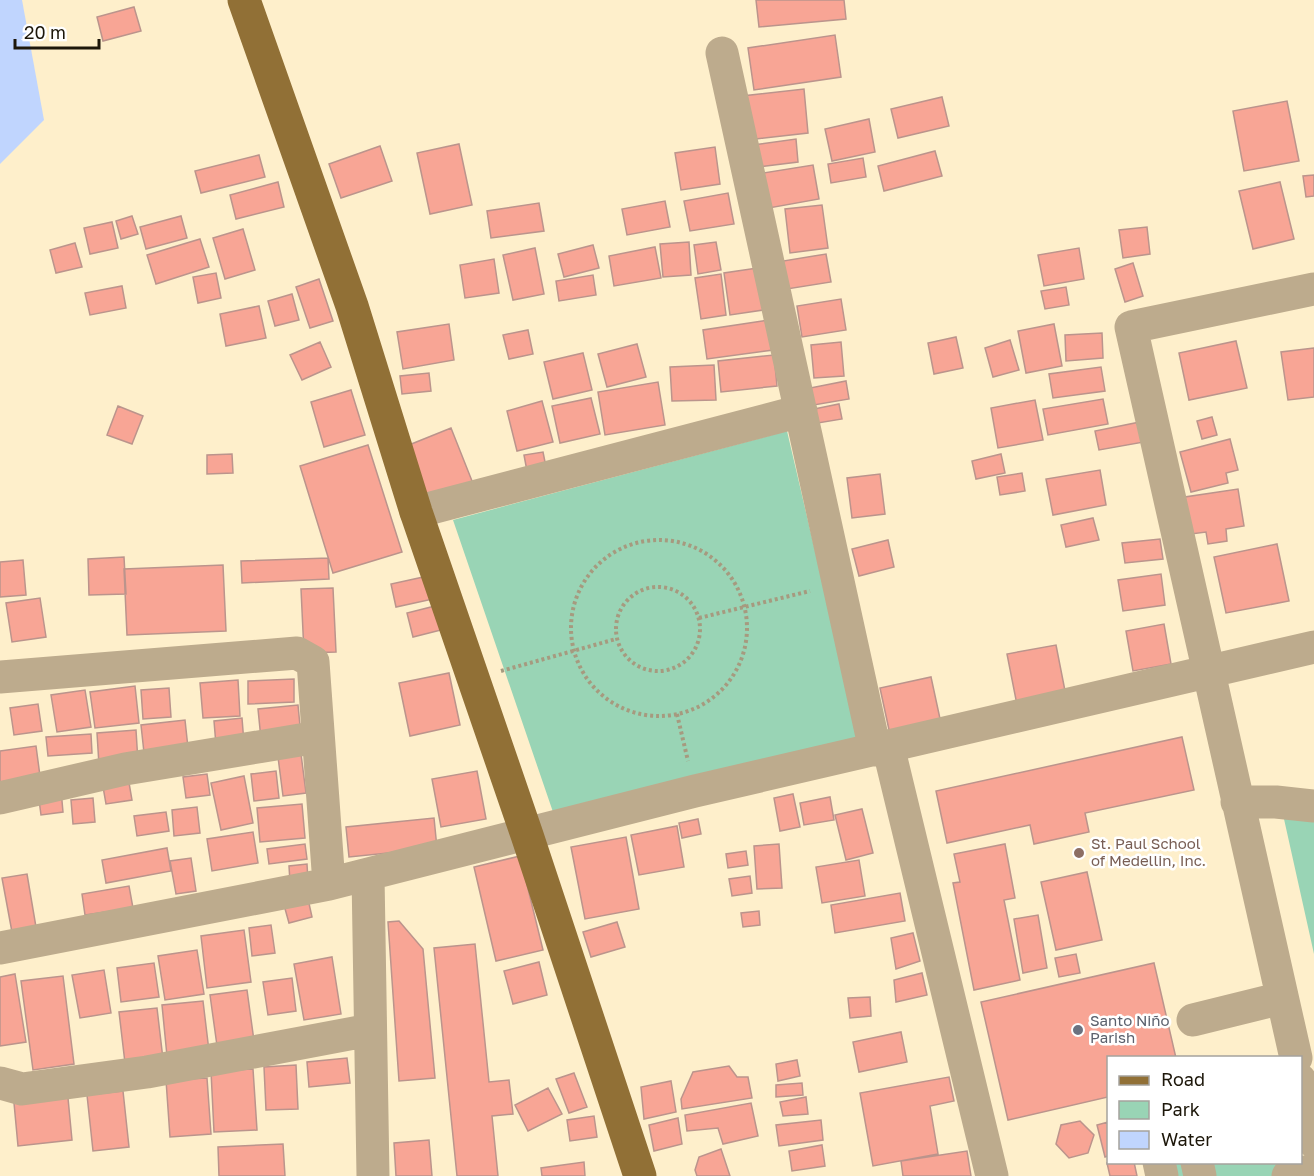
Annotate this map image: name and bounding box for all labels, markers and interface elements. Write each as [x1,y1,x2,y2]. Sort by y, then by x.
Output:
scale bar [15,12,99,50]
text: 20 m [24,21,66,43]
place label: St. Paul School of Medellin, Inc. [1091,834,1206,869]
marker: St. Paul School of Medellin, Inc. [1072,846,1086,860]
place label: Santo Niño Parish [1090,1011,1170,1046]
marker: Santo Niño Parish [1071,1023,1085,1037]
legend [1107,1056,1302,1164]
text: Road [1161,1068,1205,1090]
text: Park [1161,1098,1200,1120]
text: Water [1161,1128,1212,1150]

